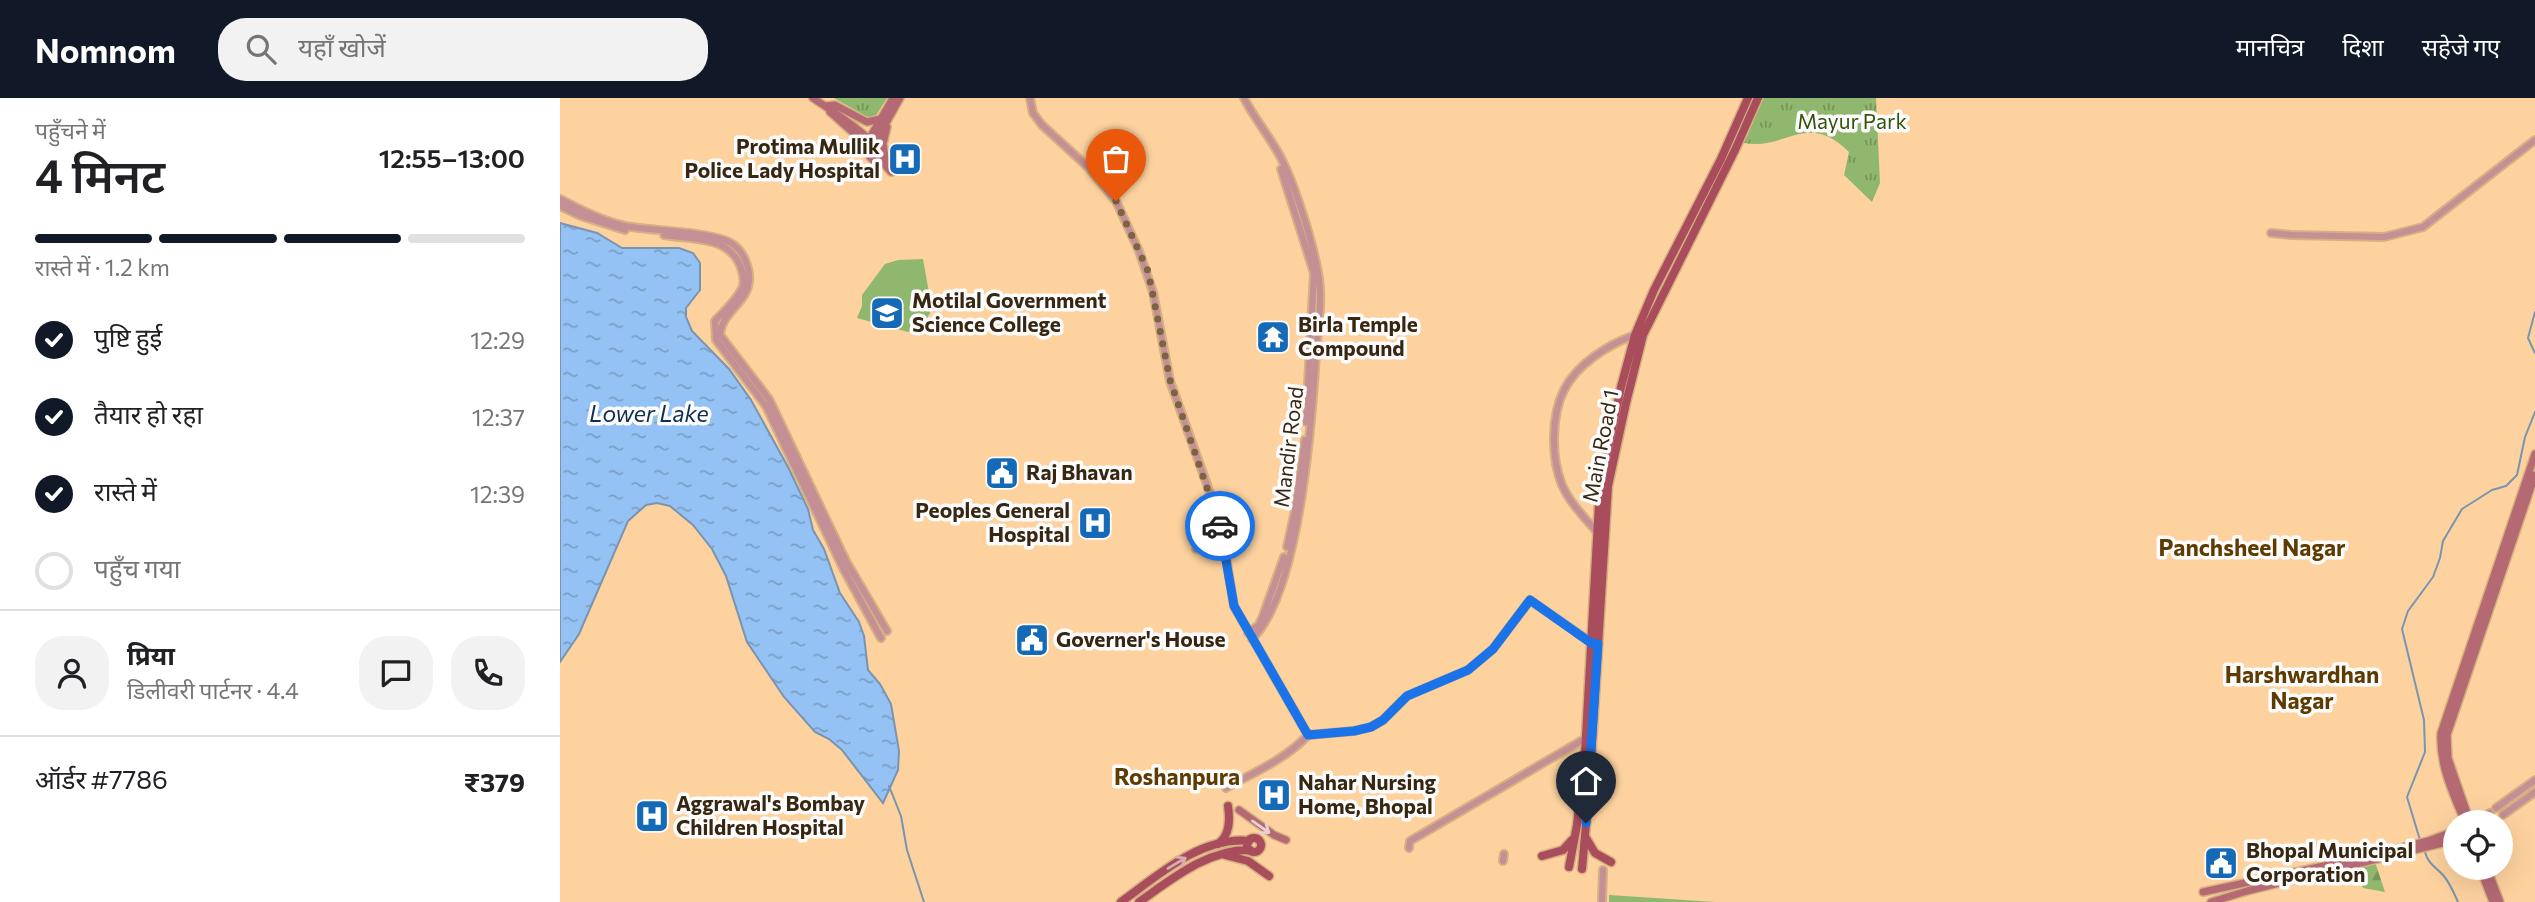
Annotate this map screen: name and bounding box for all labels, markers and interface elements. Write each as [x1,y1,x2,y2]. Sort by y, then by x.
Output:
search box [218,18,708,81]
text: Nomnom [35,29,176,70]
icon: search [242,30,280,68]
text: यहाँ खोजें [298,31,386,62]
text: मानचित्र [2236,32,2304,61]
text: दिशा [2342,32,2384,61]
text: सहेजे गए [2422,32,2500,61]
park label: Mayur Park [1797,108,1907,133]
text: पहुँचने में [35,116,106,144]
pin [1086,129,1146,201]
place label: Protima Mullik Police Lady Hospital [684,133,880,182]
hospital icon: Protima Mullik Police Lady Hospital [886,140,924,178]
icon: bag [1097,140,1135,178]
text: 12:55–13:00 [379,142,525,173]
text: 4 मिनट [35,146,165,202]
text: रास्ते में · 1.2 km [35,253,170,281]
place label: Motilal Government Science College [912,287,1107,336]
school or university icon: Motilal Government Science College [868,294,906,332]
place label: Birla Temple Compound [1298,311,1418,360]
temple icon: Birla Temple Compound [1254,318,1292,356]
icon: check [35,321,73,359]
text: पुष्टि हुई [94,321,162,352]
text: 12:29 [470,326,525,354]
street label: Mandir Road [1268,385,1307,509]
street label: Main Road 1 [1576,387,1623,504]
icon: check [35,398,73,436]
text: तैयार हो रहा [94,398,203,429]
water label: Lower Lake [589,399,709,427]
text: 12:37 [472,403,525,431]
public building icon: Raj Bhavan [983,454,1021,492]
place label: Raj Bhavan [1026,459,1133,484]
icon: check [35,475,73,513]
text: रास्ते में [94,475,157,506]
text: 12:39 [470,480,525,508]
courier [1185,491,1255,561]
place label: Peoples General Hospital [915,497,1070,546]
hospital icon: Peoples General Hospital [1076,504,1114,542]
icon: car [1201,507,1239,545]
district label: Panchsheel Nagar [2158,533,2346,561]
text: पहुँच गया [94,552,181,583]
public building icon: Governer's House [1013,621,1051,659]
place label: Governer's House [1056,626,1226,651]
button: person [35,636,109,710]
button: chat [359,636,433,710]
button: phone [451,636,525,710]
text: प्रिया [127,639,175,670]
district label: Harshwardhan Nagar [2225,660,2379,714]
text: डिलीवरी पार्टनर · 4.4 [127,676,299,704]
pin [1556,751,1616,823]
district label: Roshanpura [1114,762,1240,790]
icon: home [1567,762,1605,800]
text: ऑर्डर #7786 [35,763,168,794]
text: ₹379 [464,766,525,797]
place label: Nahar Nursing Home, Bhopal [1298,769,1437,818]
hospital icon: Nahar Nursing Home, Bhopal [1255,776,1293,814]
place label: Aggrawal's Bombay Children Hospital [676,790,865,839]
hospital icon: Aggrawal's Bombay Children Hospital [633,797,671,835]
map controls [2443,810,2513,880]
button: locate [2443,810,2513,880]
one-way arrow [1251,820,1271,834]
place label: Bhopal Municipal Corporation [2246,837,2413,886]
public building icon: Bhopal Municipal Corporation [2202,844,2240,882]
one-way arrow [1166,856,1186,870]

